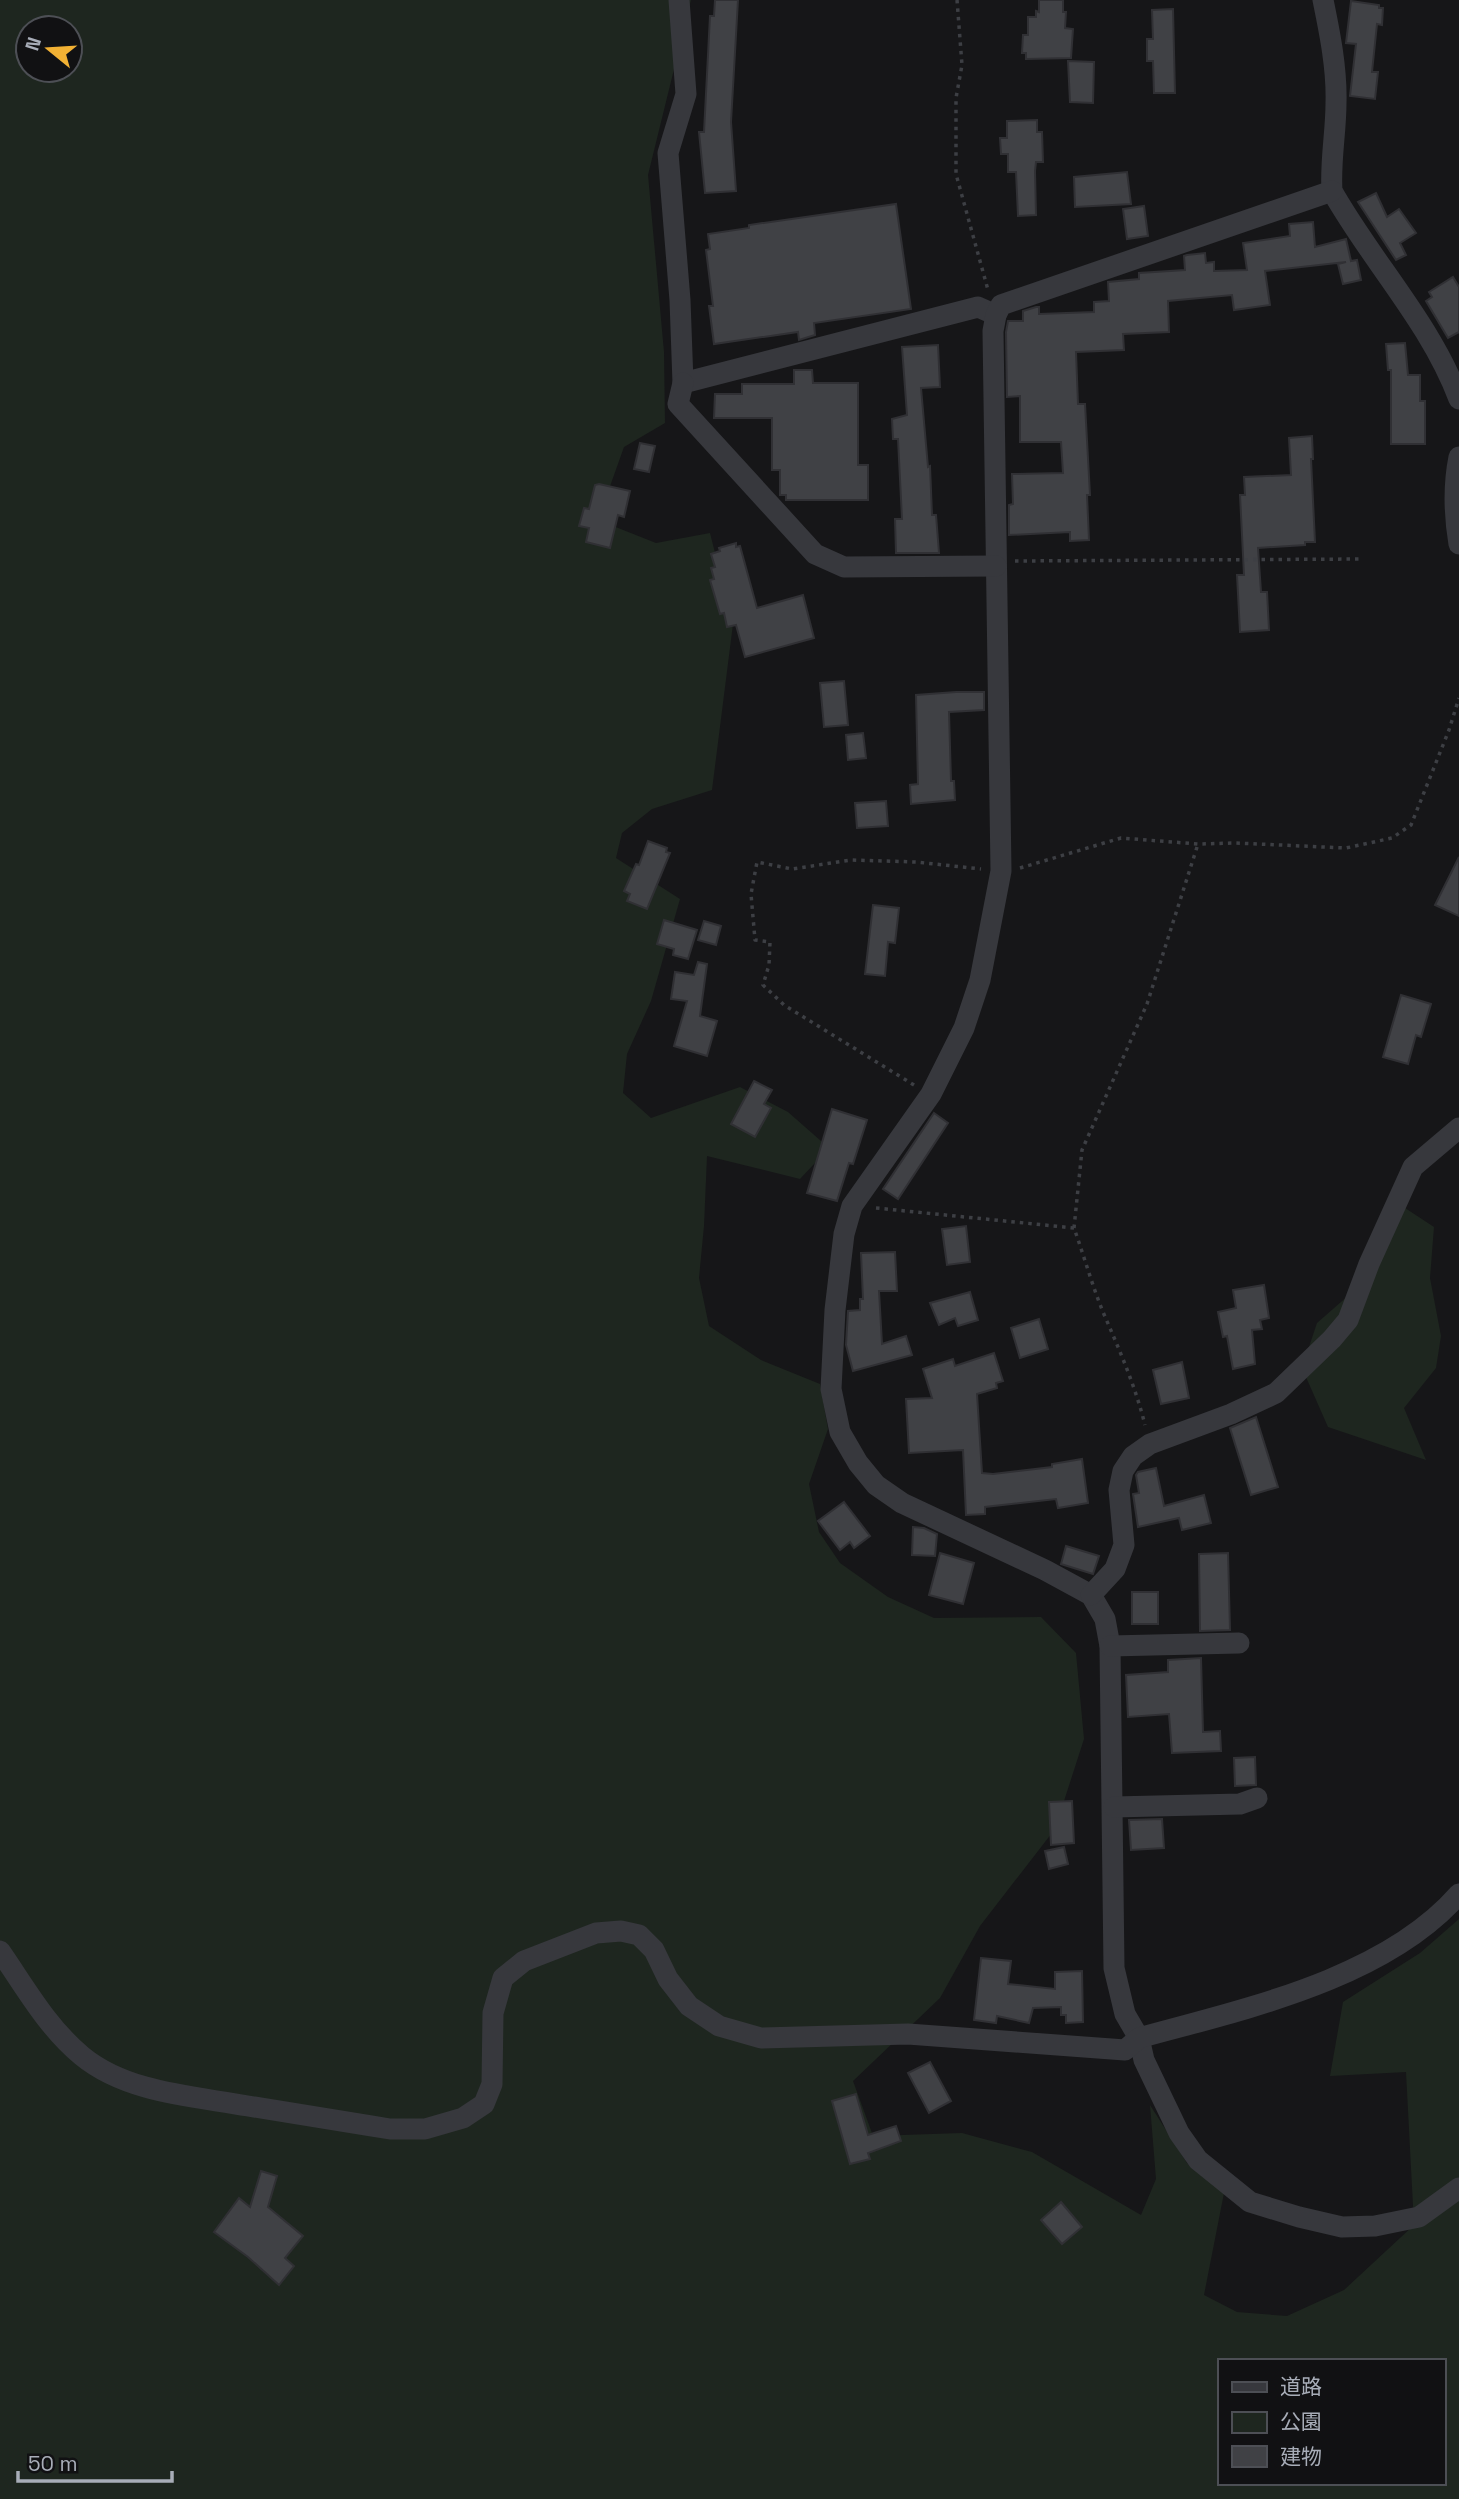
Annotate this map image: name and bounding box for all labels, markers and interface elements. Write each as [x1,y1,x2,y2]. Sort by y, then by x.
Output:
north arrow [14,14,84,84]
text: N [19,34,47,54]
legend [1218,2359,1445,2485]
text: 道路 [1280,2373,1322,2400]
text: 公園 [1280,2408,1322,2435]
scale bar [18,2440,172,2484]
text: 建物 [1280,2443,1322,2470]
text: 50 m [28,2450,78,2477]

